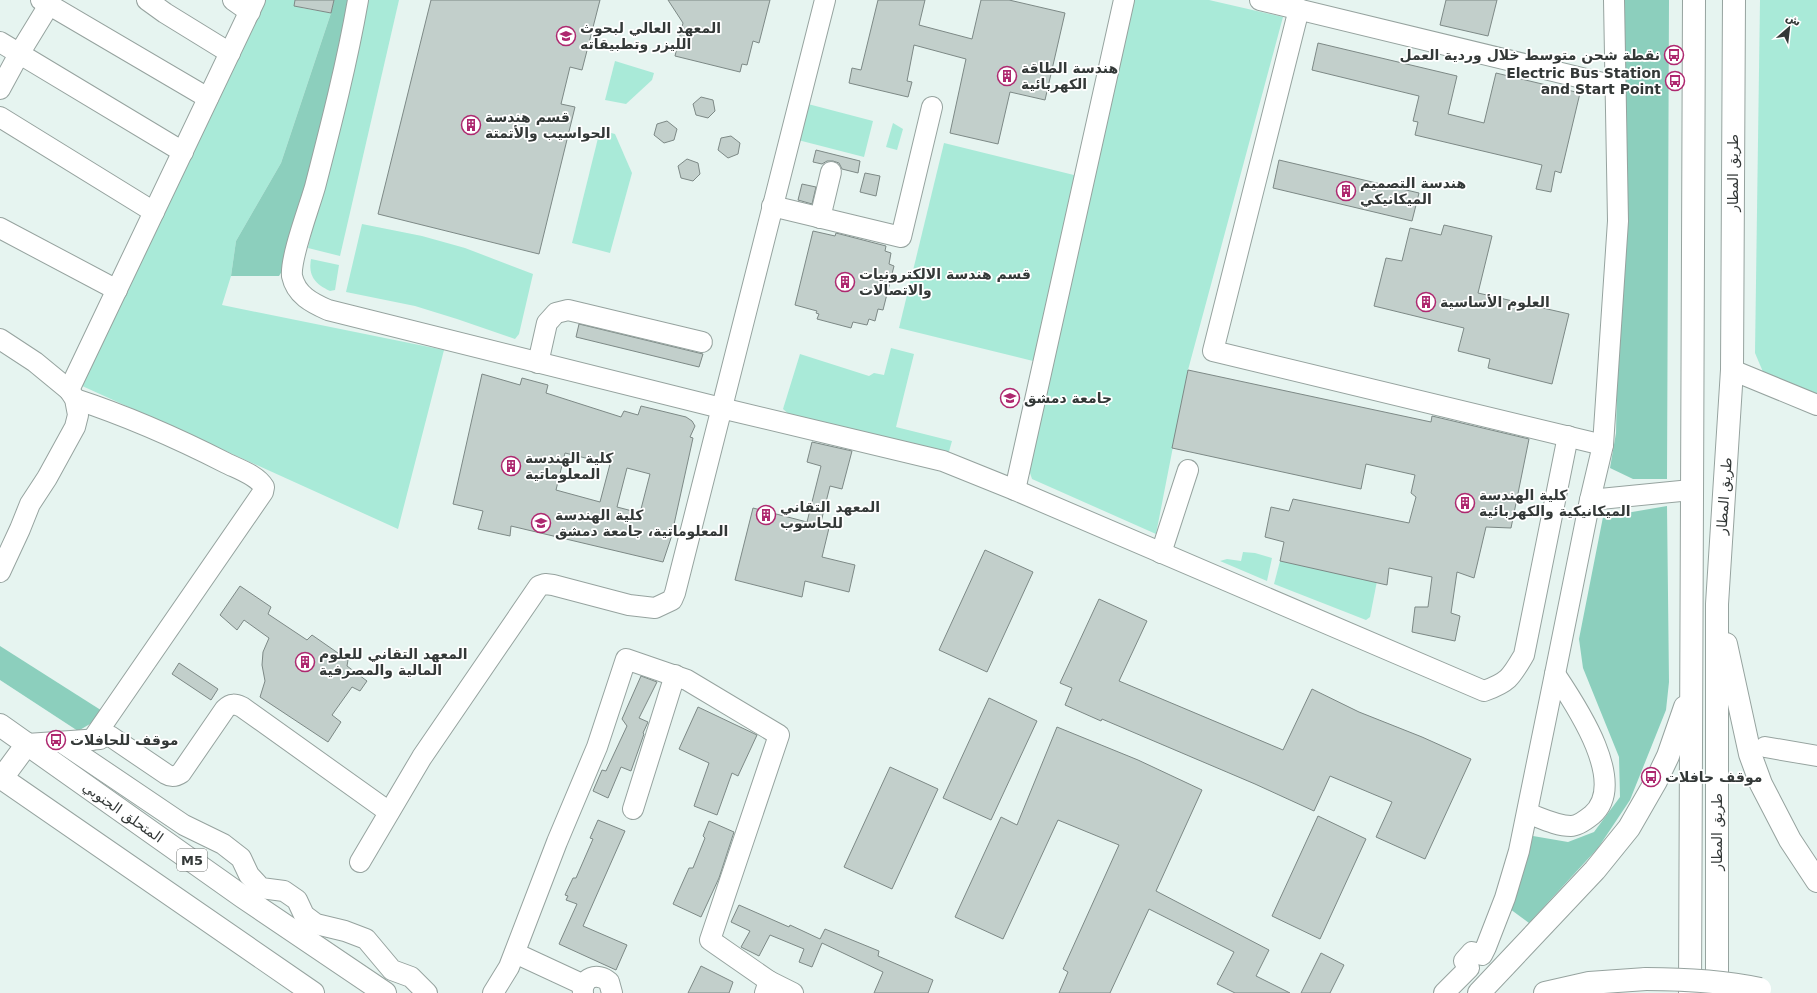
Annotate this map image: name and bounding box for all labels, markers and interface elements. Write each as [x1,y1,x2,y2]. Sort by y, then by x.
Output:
north arrow [1769,8,1809,48]
text: ش [1784,10,1803,29]
place label: المعهد العالي لبحوث الليزر وتطبيقاته [580,20,721,53]
school or university icon: المعهد العالي لبحوث الليزر وتطبيقاته [555,25,577,47]
bus stop icon: نقطة شحن متوسط خلال وردية العمل [1663,44,1685,66]
place label: نقطة شحن متوسط خلال وردية العمل [1399,47,1660,64]
place label: هندسة الطاقة الكهربائية [1021,60,1118,93]
building icon: هندسة الطاقة الكهربائية [996,65,1018,87]
place label: Electric Bus Station and Start Point [1506,65,1661,97]
bus stop icon: Electric Bus Station and Start Point [1664,70,1686,92]
place label: قسم هندسة الحواسيب والأتمتة [485,109,611,142]
building icon: قسم هندسة الحواسيب والأتمتة [460,114,482,136]
street label: طريق المطار [1725,134,1742,213]
place label: هندسة التصميم الميكانيكي [1360,175,1466,208]
building icon: هندسة التصميم الميكانيكي [1335,180,1357,202]
place label: قسم هندسة الالكترونيات والاتصالات [859,266,1031,299]
building icon: قسم هندسة الالكترونيات والاتصالات [834,271,856,293]
building icon: العلوم الأساسية [1415,291,1437,313]
place label: العلوم الأساسية [1440,294,1550,311]
school or university icon: جامعة دمشق [999,387,1021,409]
place label: جامعة دمشق [1024,390,1112,407]
place label: كلية الهندسة المعلوماتية [525,450,614,483]
building icon: كلية الهندسة المعلوماتية [500,455,522,477]
street label: طريق المطار [1713,457,1736,536]
place label: كلية الهندسة الميكانيكية والكهربائية [1479,487,1631,520]
building icon: كلية الهندسة الميكانيكية والكهربائية [1454,492,1476,514]
place label: المعهد التقاني للحاسوب [780,499,880,532]
building icon: المعهد التقاني للحاسوب [755,504,777,526]
place label: كلية الهندسة المعلوماتية، جامعة دمشق [555,507,728,540]
school or university icon: كلية الهندسة المعلوماتية، جامعة دمشق [530,512,552,534]
place label: المعهد التقاني للعلوم المالية والمصرفية [319,646,468,679]
building icon: المعهد التقاني للعلوم المالية والمصرفية [294,651,316,673]
bus stop icon: موقف للحافلات [45,729,67,751]
place label: موقف للحافلات [70,732,178,749]
bus stop icon: موقف حافلات [1640,766,1662,788]
place label: موقف حافلات [1665,769,1762,786]
street label: المتحلق الجنوبي [79,778,166,846]
street label: طريق المطار [1709,793,1726,872]
road number: M5 [177,849,207,871]

